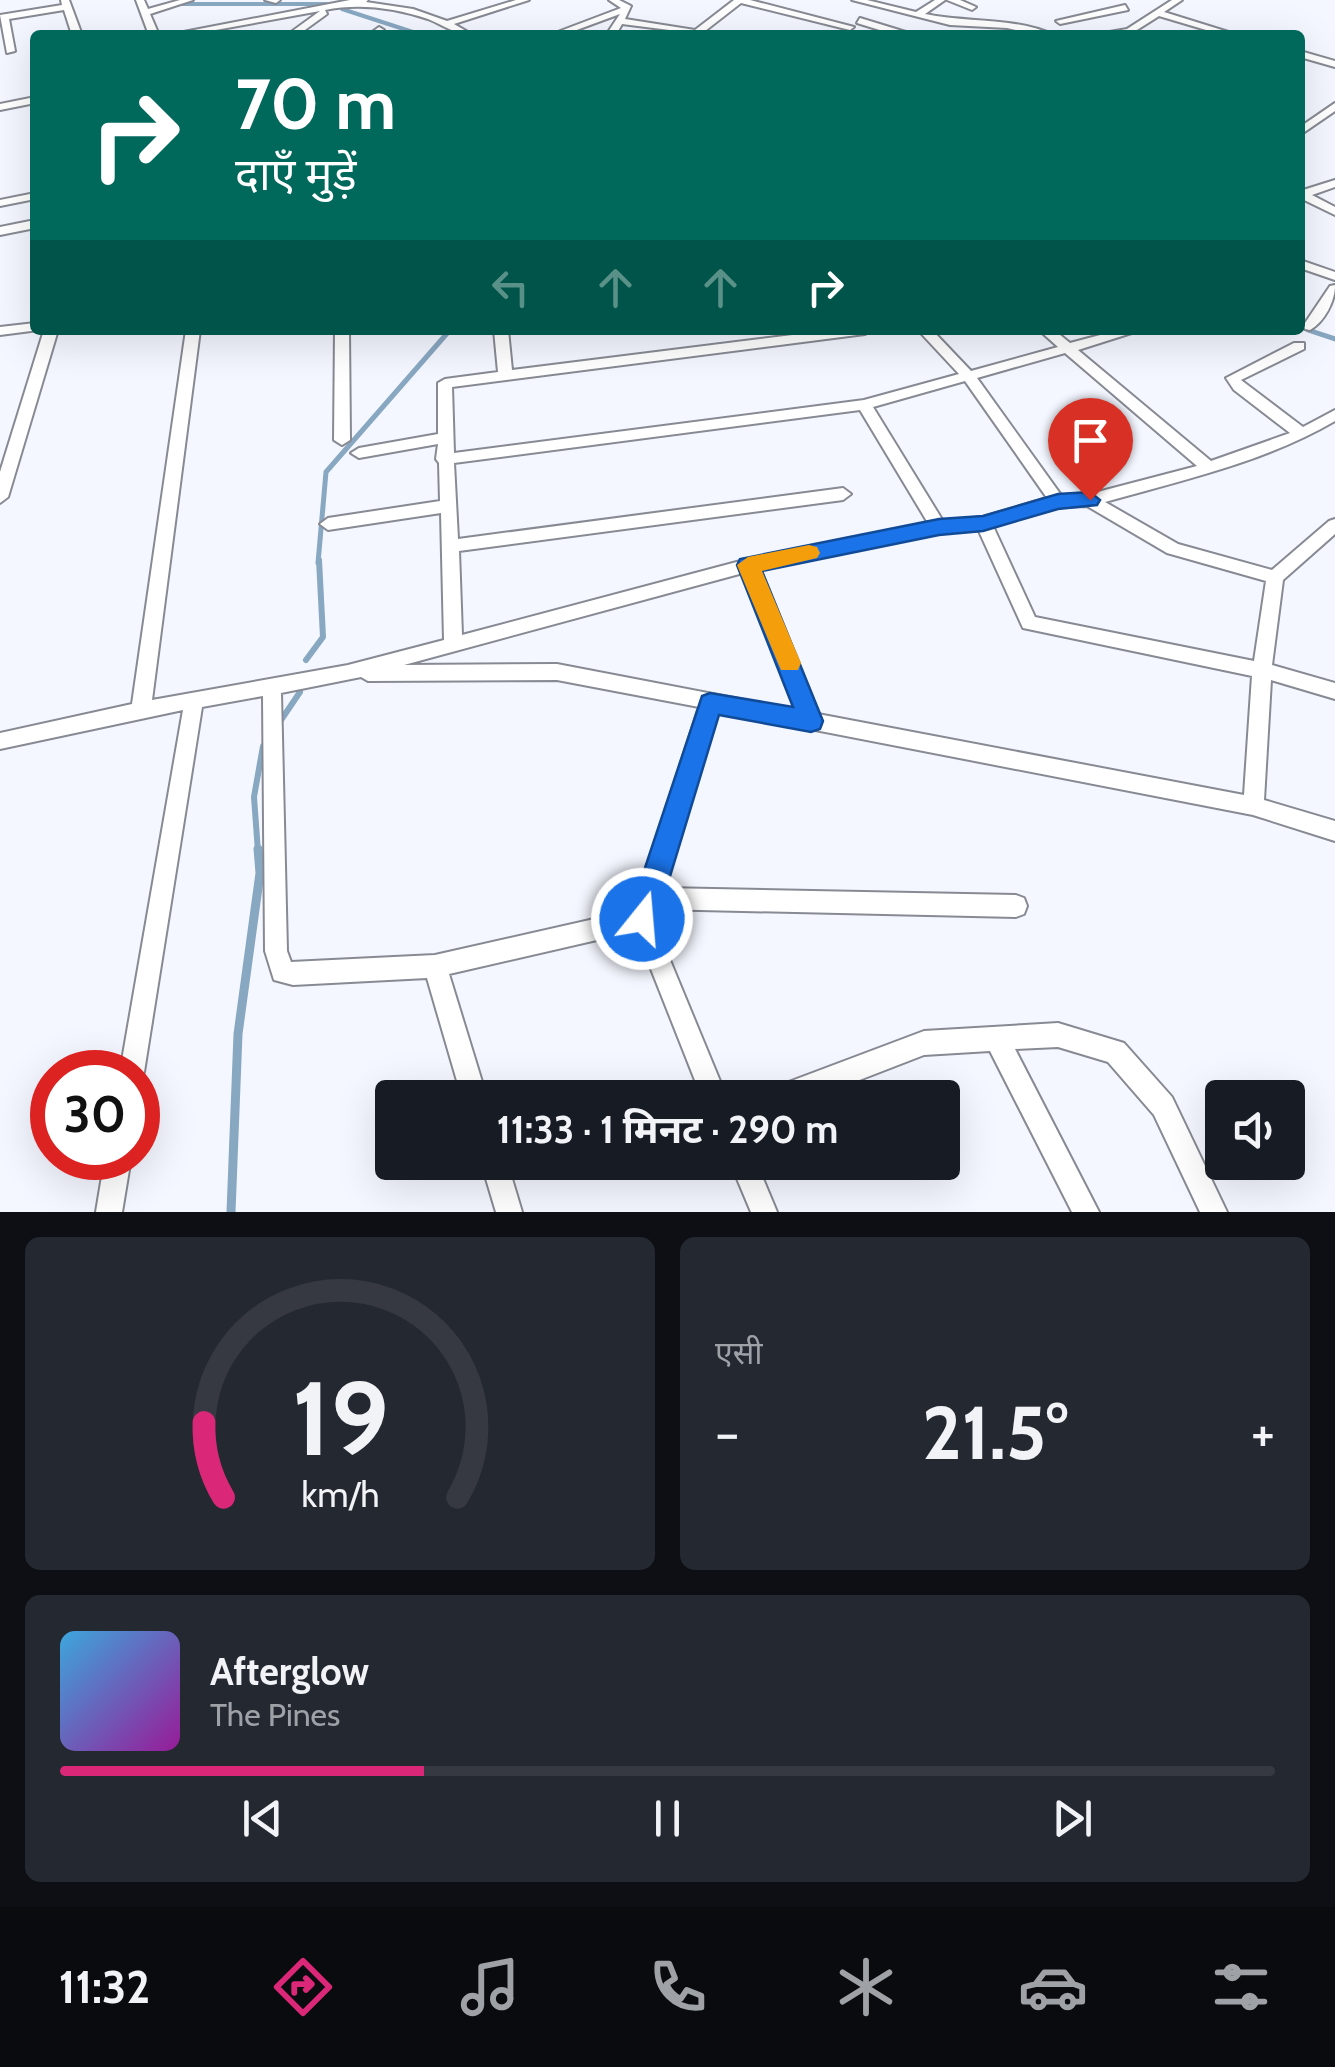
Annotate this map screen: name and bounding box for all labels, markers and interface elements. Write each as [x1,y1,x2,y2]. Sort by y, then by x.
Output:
text: 70 m [235,61,396,147]
icon: right [70,70,200,200]
text: दाएँ मुड़ें [235,147,357,201]
icon: left [483,260,538,315]
icon: ahead [588,260,643,315]
icon: ahead [693,260,748,315]
icon: right [798,260,853,315]
pin [1048,398,1133,501]
icon: arrive [1063,413,1118,468]
position arrow [590,867,694,971]
speed limit sign: 30 [30,1050,160,1180]
map controls [1205,1080,1305,1180]
button: sound [1205,1080,1305,1180]
text: 11:33 · 1 मिनट · 290 m [497,1106,838,1153]
text: एसी [715,1333,763,1372]
text: 19 [292,1355,388,1481]
text: 21.5° [922,1387,1068,1478]
text: − [715,1399,739,1466]
text: + [1251,1399,1275,1466]
text: km/h [301,1473,379,1516]
text: Afterglow [210,1648,369,1695]
text: The Pines [210,1695,340,1734]
icon: previous [235,1791,290,1846]
icon: pause [640,1791,695,1846]
icon: next [1045,1791,1100,1846]
icon: directions [268,1952,338,2022]
icon: music [455,1952,525,2022]
icon: phone [643,1952,713,2022]
icon: climate [831,1952,901,2022]
icon: car [1018,1952,1088,2022]
icon: filters [1206,1952,1276,2022]
text: 11:32 [59,1960,150,2014]

